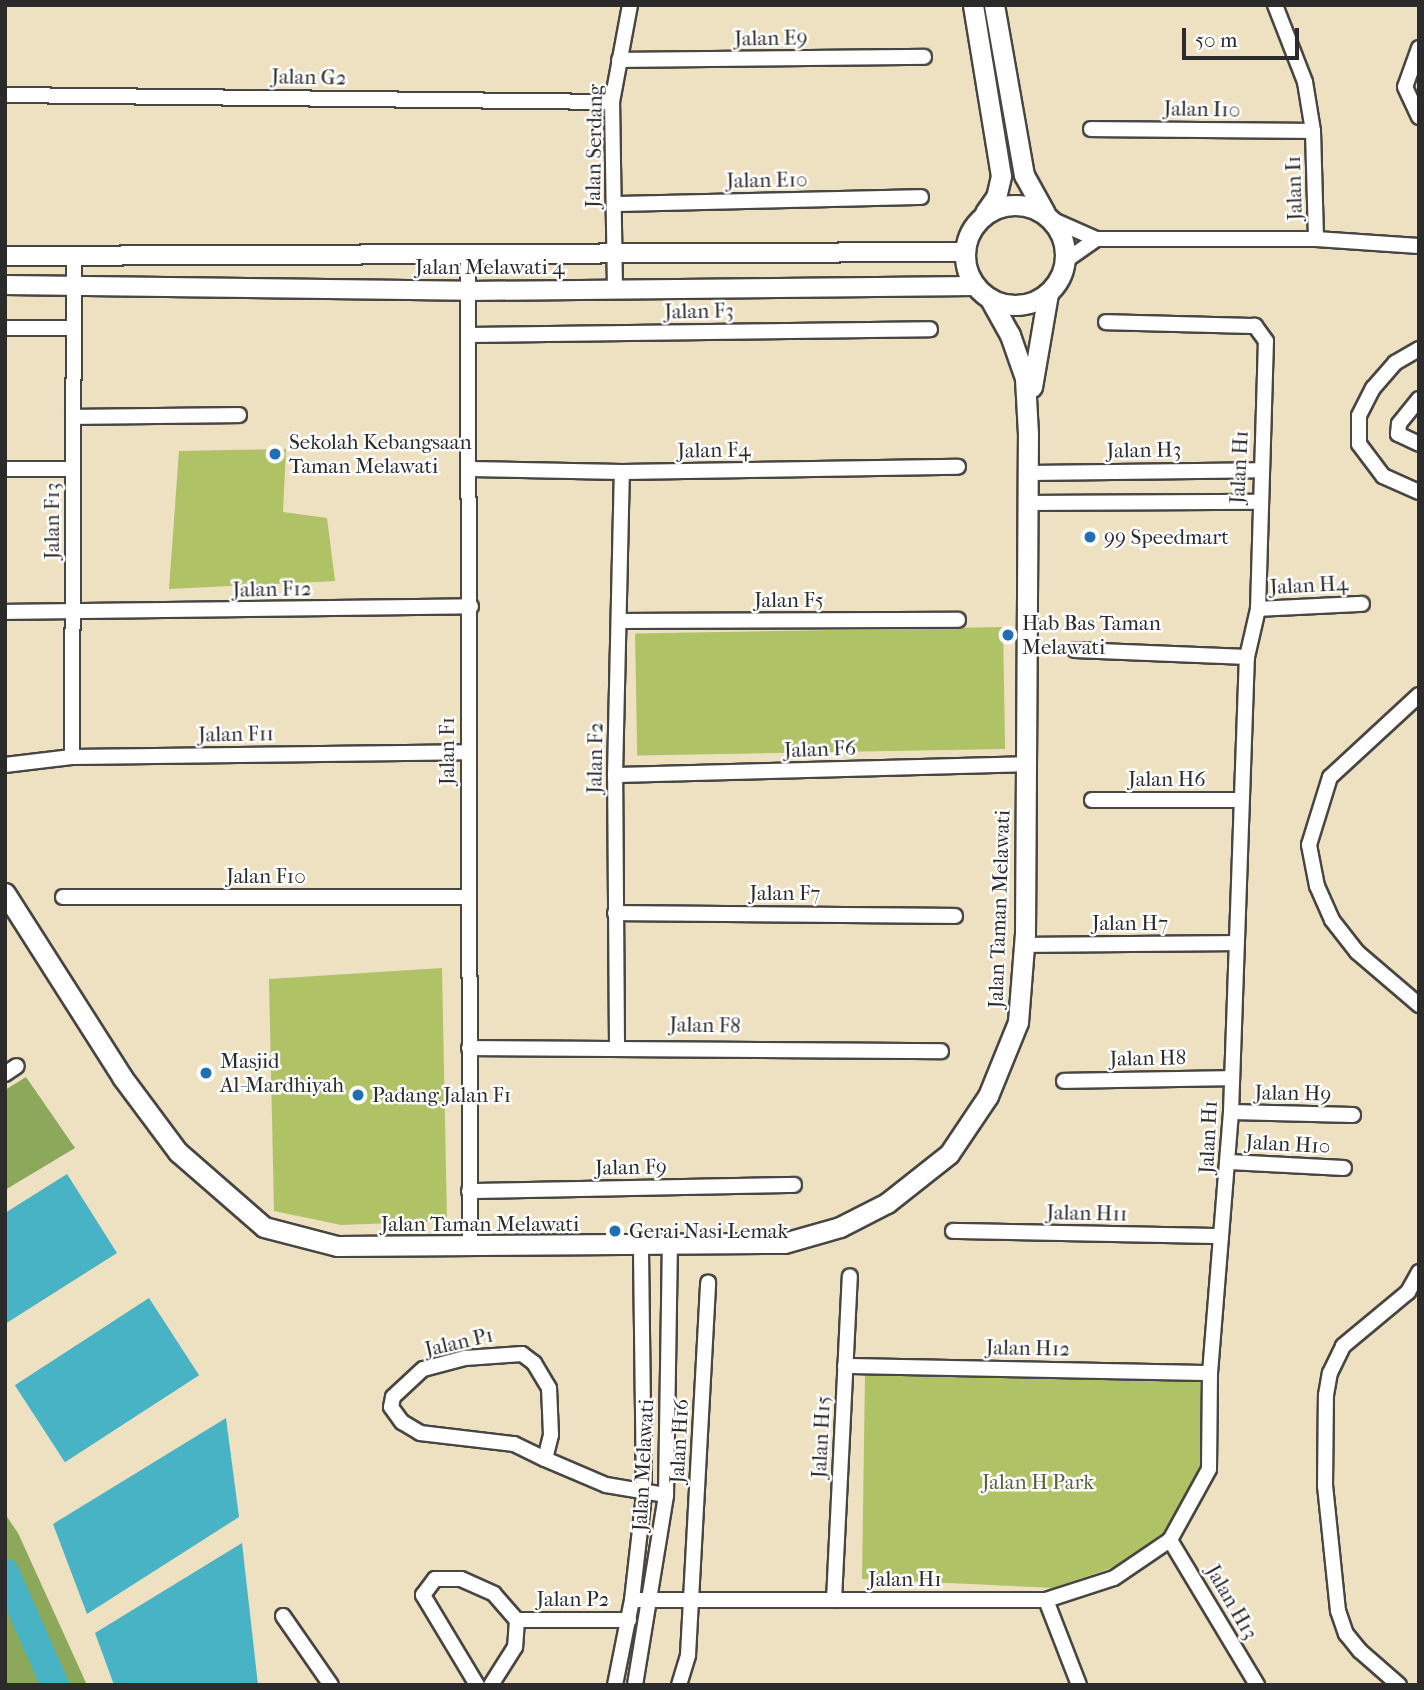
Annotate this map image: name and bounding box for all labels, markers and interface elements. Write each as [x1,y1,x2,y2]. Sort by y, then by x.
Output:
scale bar [1186,14,1303,58]
street label: Jalan E9 [734,25,808,51]
text: 50 m [1195,28,1238,52]
street label: Jalan G2 [271,64,347,90]
street label: Jalan Serdang [580,84,608,208]
street label: Jalan I10 [1164,96,1240,122]
street label: Jalan I1 [1280,155,1308,221]
street label: Jalan E10 [726,167,808,193]
street label: Jalan Melawati 4 [415,254,565,280]
street label: Jalan F3 [664,298,734,324]
place label: Sekolah Kebangsaan Taman Melawati [289,429,472,479]
street label: Jalan H1 [1224,430,1254,504]
street label: Jalan F4 [677,437,751,463]
street label: Jalan H3 [1106,437,1182,463]
marker: Sekolah Kebangsaan Taman Melawati [267,446,283,462]
street label: Jalan F13 [39,483,65,559]
place label: 99 Speedmart [1104,524,1229,550]
marker: 99 Speedmart [1082,529,1098,545]
street label: Jalan H4 [1269,570,1349,600]
street label: Jalan F12 [232,576,312,602]
street label: Jalan F5 [754,587,824,613]
place label: Hab Bas Taman Melawati [1022,610,1161,660]
marker: Hab Bas Taman Melawati [1000,627,1016,643]
street label: Jalan F1 [434,717,460,785]
street label: Jalan F11 [198,721,274,747]
street label: Jalan F2 [582,722,608,794]
street label: Jalan F6 [784,735,856,763]
street label: Jalan H6 [1128,766,1206,792]
street label: Jalan Taman Melawati [983,809,1015,1009]
street label: Jalan F10 [226,863,306,889]
street label: Jalan F7 [750,880,820,906]
street label: Jalan H7 [1092,910,1168,936]
street label: Jalan F8 [669,1012,741,1038]
street label: Jalan H8 [1110,1045,1186,1071]
place label: Masjid Al-Mardhiyah [220,1048,344,1098]
marker: Masjid Al-Mardhiyah [198,1065,214,1081]
street label: Jalan H9 [1254,1080,1332,1106]
place label: Padang Jalan F1 [372,1082,511,1108]
marker: Padang Jalan F1 [350,1087,366,1103]
street label: Jalan H1 [1193,1100,1223,1174]
street label: Jalan H10 [1245,1129,1331,1159]
street label: Jalan F9 [595,1154,667,1180]
street label: Jalan H11 [1046,1200,1128,1226]
street label: Jalan Taman Melawati [381,1211,579,1237]
place label: Gerai Nasi Lemak [629,1218,788,1244]
marker: Gerai Nasi Lemak [607,1223,623,1239]
street label: Jalan P1 [422,1322,496,1362]
street label: Jalan H12 [986,1335,1070,1361]
street label: Jalan H15 [806,1395,836,1479]
street label: Jalan Melawati [627,1398,659,1532]
street label: Jalan H16 [664,1398,694,1484]
park label: Jalan H Park [982,1469,1094,1495]
street label: Jalan H13 [1201,1560,1263,1644]
street label: Jalan H1 [868,1566,942,1592]
street label: Jalan P2 [537,1586,609,1612]

